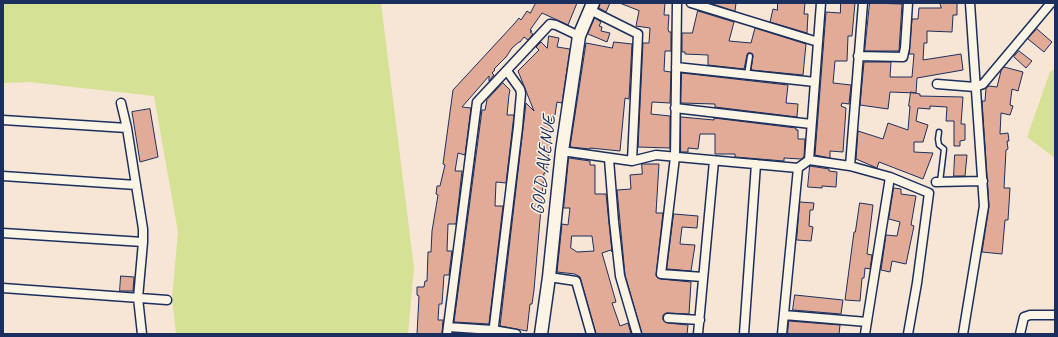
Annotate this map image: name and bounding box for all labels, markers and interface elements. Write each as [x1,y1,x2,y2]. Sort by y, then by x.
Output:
street label: GOLD AVENUE [527,114,561,216]

